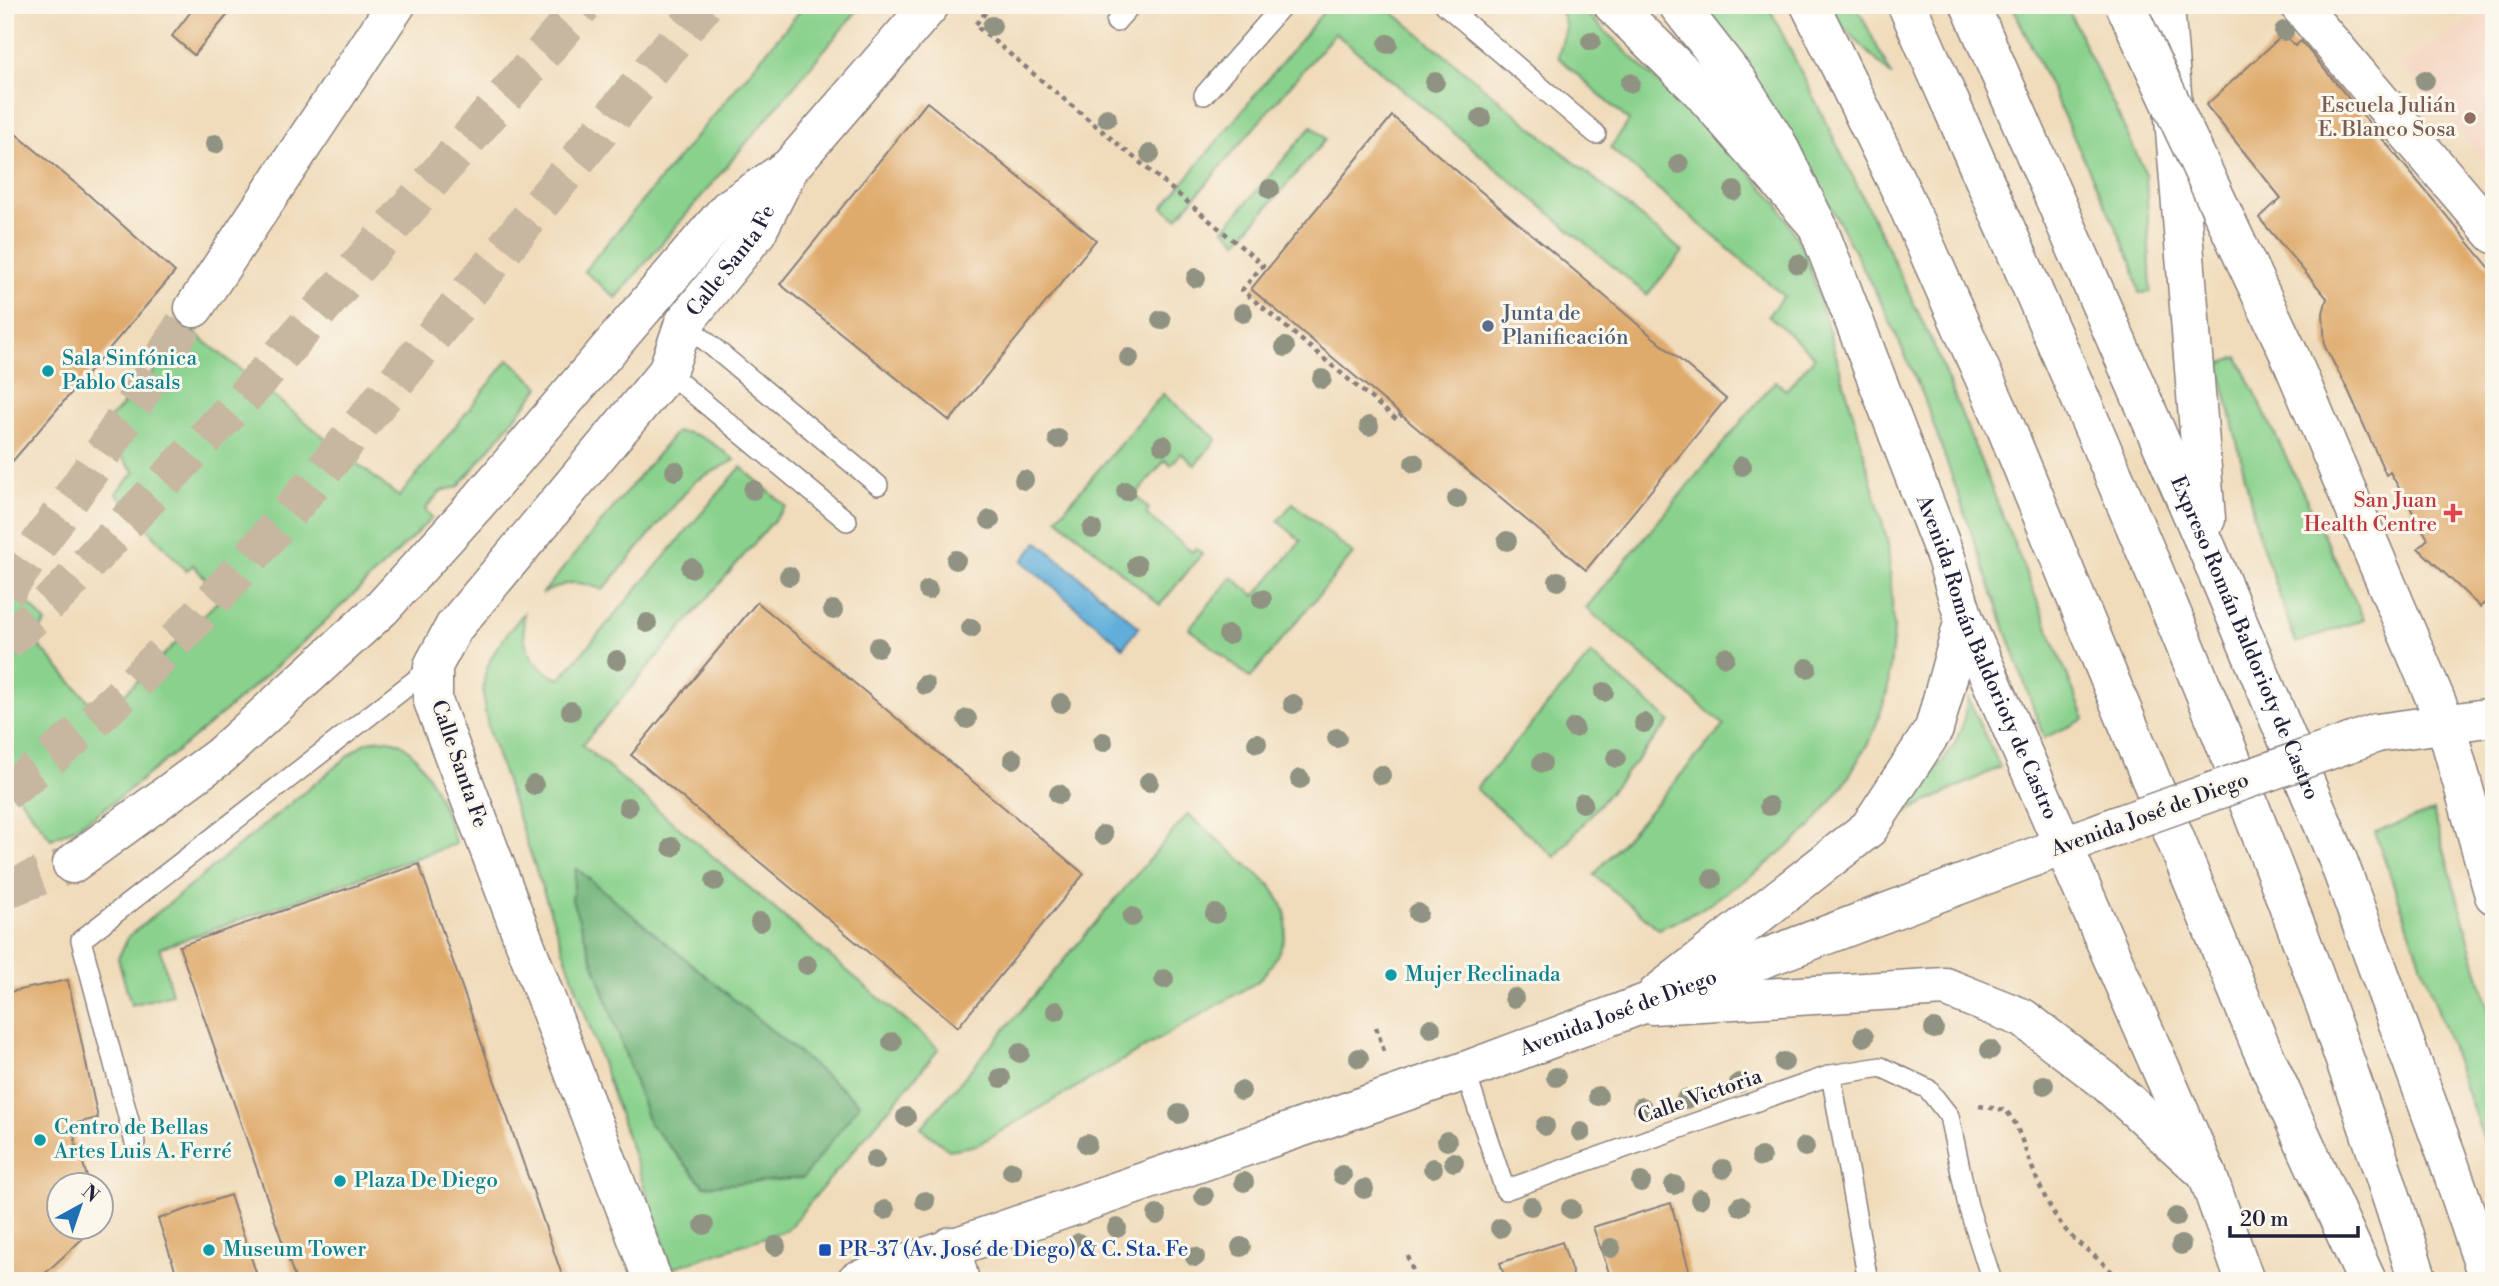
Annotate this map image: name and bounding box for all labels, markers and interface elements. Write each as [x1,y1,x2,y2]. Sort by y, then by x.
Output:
place label: Escuela Julián E. Blanco Sosa [2318,93,2456,143]
marker: Escuela Julián E. Blanco Sosa [2462,110,2478,126]
street label: Calle Santa Fe [681,201,781,322]
place label: Junta de Planificación [1501,301,1629,351]
marker: Junta de Planificación [1480,318,1496,334]
place label: Sala Sinfónica Pablo Casals [62,346,197,396]
marker: Sala Sinfónica Pablo Casals [40,363,56,379]
street label: Expreso Román Baldorioty de Castro [2164,472,2324,804]
place label: San Juan Health Centre [2304,488,2437,538]
street label: Avenida Román Baldorioty de Castro [1910,491,2063,824]
marker: San Juan Health Centre [2443,503,2463,523]
street label: Calle Santa Fe [425,697,493,831]
street label: Avenida José de Diego [2047,767,2253,863]
place label: Mujer Reclinada [1405,962,1561,988]
street label: Avenida José de Diego [1515,964,1721,1063]
marker: Mujer Reclinada [1383,967,1399,983]
street label: Calle Victoria [1634,1063,1766,1130]
place label: Centro de Bellas Artes Luis A. Ferré [53,1115,232,1165]
marker: Centro de Bellas Artes Luis A. Ferré [32,1132,48,1148]
place label: Plaza De Diego [354,1168,498,1194]
north arrow [46,1170,116,1240]
marker: Plaza De Diego [332,1173,348,1189]
text: N [77,1180,104,1208]
scale bar [2230,1195,2357,1239]
text: 20 m [2240,1207,2289,1233]
place label: Museum Tower [223,1237,366,1263]
place label: PR-37 (Av. José de Diego) & C. Sta. Fe [839,1237,1188,1263]
marker: Museum Tower [201,1242,217,1258]
marker: PR-37 (Av. José de Diego) & C. Sta. Fe [817,1242,833,1258]

